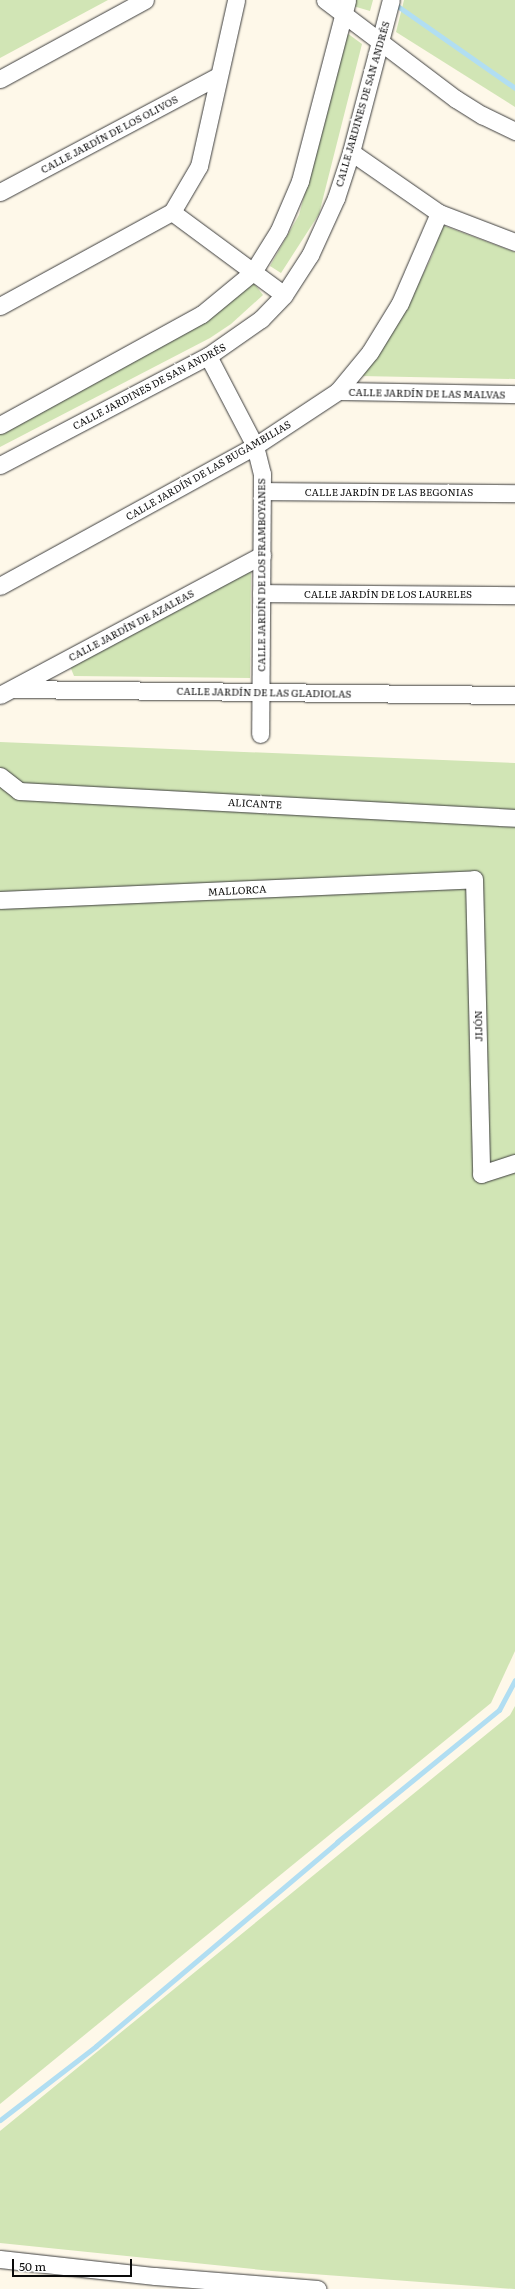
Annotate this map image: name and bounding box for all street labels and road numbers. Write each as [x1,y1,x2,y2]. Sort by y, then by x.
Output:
street label: CALLE JARDINES DE SAN ANDRÉS [333,20,391,188]
street label: CALLE JARDÍN DE LOS OLIVOS [38,93,180,175]
street label: CALLE JARDINES DE SAN ANDRÉS [70,340,228,432]
street label: CALLE JARDÍN DE LAS MALVAS [349,386,505,400]
street label: CALLE JARDÍN DE LAS BUGAMBILIAS [123,418,293,522]
street label: CALLE JARDÍN DE LOS FRAMBOYANES [255,478,267,672]
street label: CALLE JARDÍN DE LAS BEGONIAS [305,486,473,498]
street label: CALLE JARDÍN DE AZALEAS [66,587,196,663]
street label: CALLE JARDÍN DE LOS LAURELES [304,588,472,600]
street label: CALLE JARDÍN DE LAS GLADIOLAS [177,684,351,700]
street label: ALICANTE [228,796,282,810]
street label: MALLORCA [207,882,267,898]
street label: JIJÓN [472,1010,484,1042]

